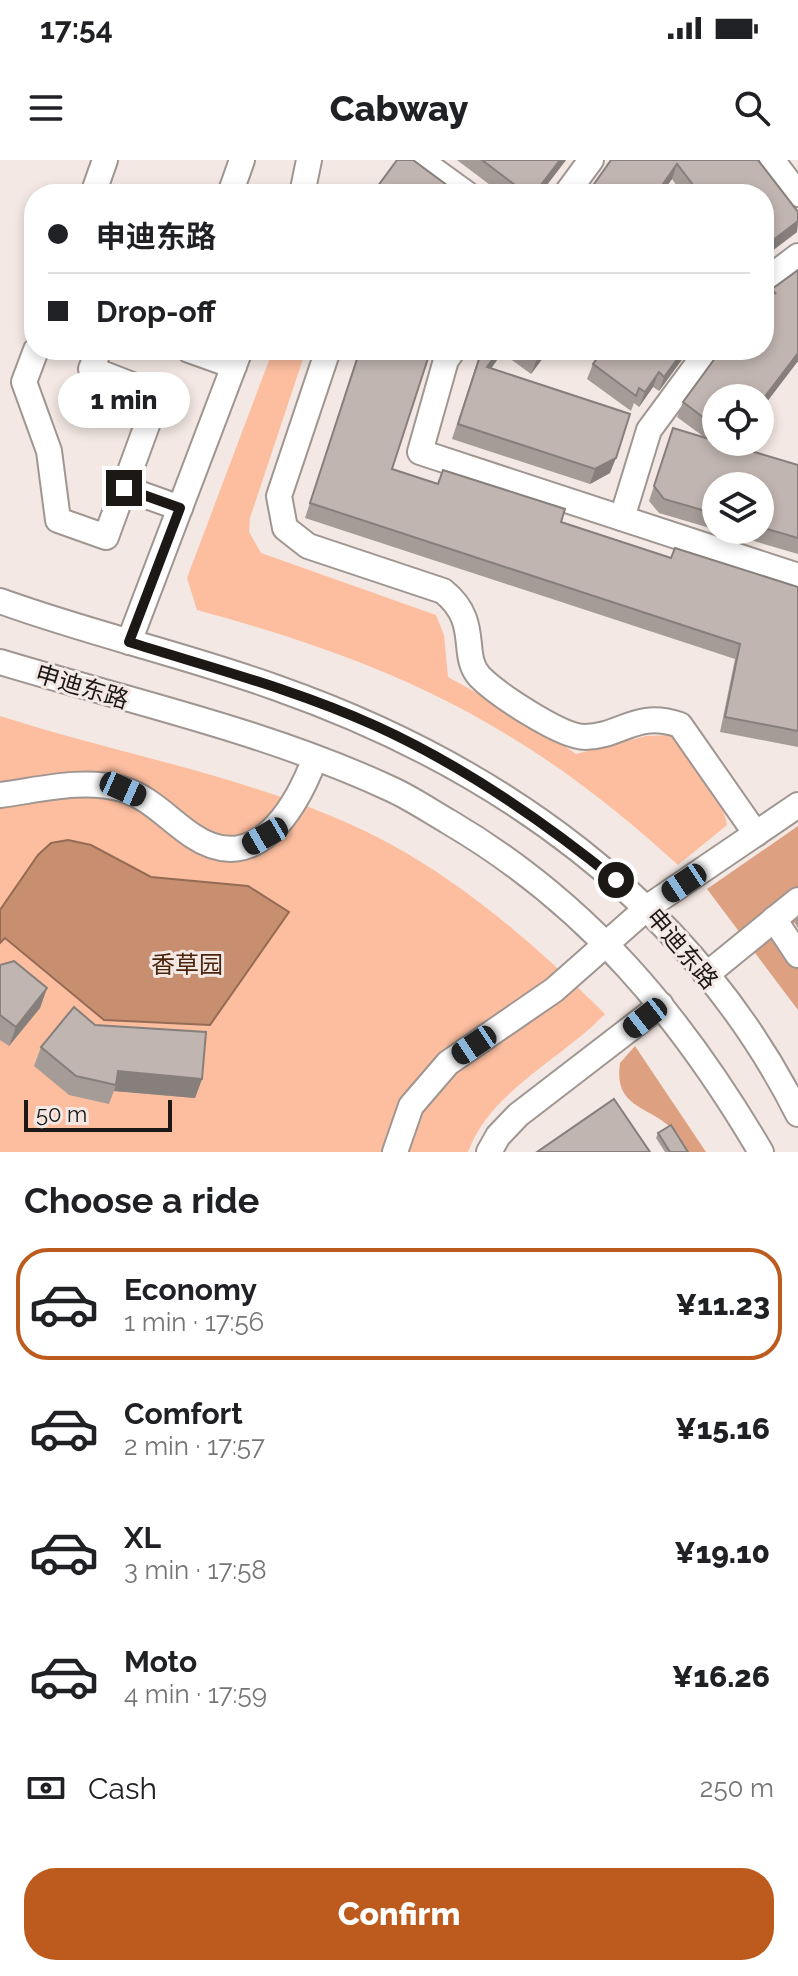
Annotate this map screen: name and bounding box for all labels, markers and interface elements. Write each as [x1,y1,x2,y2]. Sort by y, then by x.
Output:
text: 17:54 [40,11,113,46]
icon: menu [24,86,68,130]
icon: search [730,86,774,130]
text: Cabway [330,87,468,129]
text: 申迪东路 [96,219,216,254]
text: Drop-off [96,294,216,329]
callout: 1 min [58,372,190,428]
map controls [702,384,774,544]
button: locate [702,384,774,456]
text: 1 min [91,385,157,415]
route end [106,470,142,506]
button: layers [702,472,774,544]
street label: 申迪东路 [32,659,132,714]
car [96,768,150,810]
car [238,814,292,858]
car [657,860,711,906]
route start [598,862,634,898]
street label: 申迪东路 [640,903,724,995]
park label: 香草园 [151,950,223,979]
car [619,994,671,1042]
car [447,1022,501,1068]
scale bar [24,1096,172,1132]
text: 50 m [36,1101,87,1127]
text: Choose a ride [24,1179,259,1221]
icon: car [28,1268,100,1340]
text: Economy [124,1272,257,1307]
text: ¥11.23 [676,1287,770,1322]
text: 1 min · 17:56 [124,1307,264,1337]
icon: car [28,1392,100,1464]
text: Comfort [124,1396,243,1431]
text: ¥15.16 [675,1411,770,1446]
text: 2 min · 17:57 [124,1431,265,1461]
icon: car [28,1516,100,1588]
text: XL [124,1520,161,1555]
text: ¥19.10 [674,1535,770,1570]
text: 3 min · 17:58 [124,1555,267,1585]
icon: car [28,1640,100,1712]
text: Moto [124,1644,197,1679]
text: ¥16.26 [672,1659,770,1694]
text: 4 min · 17:59 [124,1679,267,1709]
icon: cash [24,1766,68,1810]
text: Cash [88,1771,157,1806]
text: 250 m [700,1773,774,1803]
button: Confirm [24,1868,774,1960]

